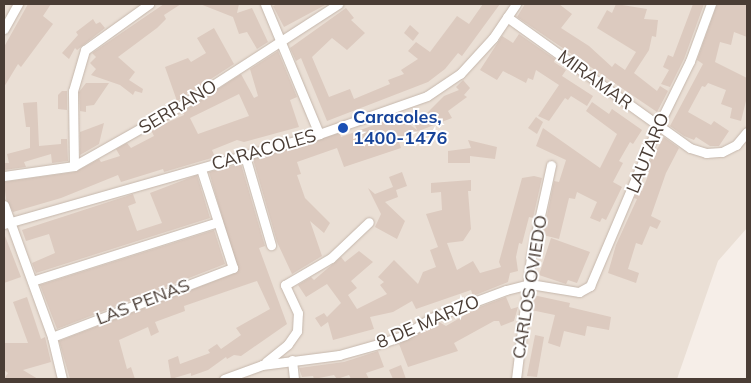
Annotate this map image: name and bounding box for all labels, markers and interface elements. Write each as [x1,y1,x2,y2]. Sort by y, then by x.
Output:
street label: MIRAMAR [554,46,636,114]
street label: SERRANO [135,75,221,139]
place label: Caracoles, 1400-1476 [353,107,447,150]
street label: LAUTARO [622,110,674,196]
marker: Caracoles, 1400-1476 [337,122,349,134]
street label: CARACOLES [209,125,319,175]
street label: CARLOS OVIEDO [508,214,552,360]
street label: LAS PENAS [93,274,193,330]
street label: 8 DE MARZO [373,291,483,353]

